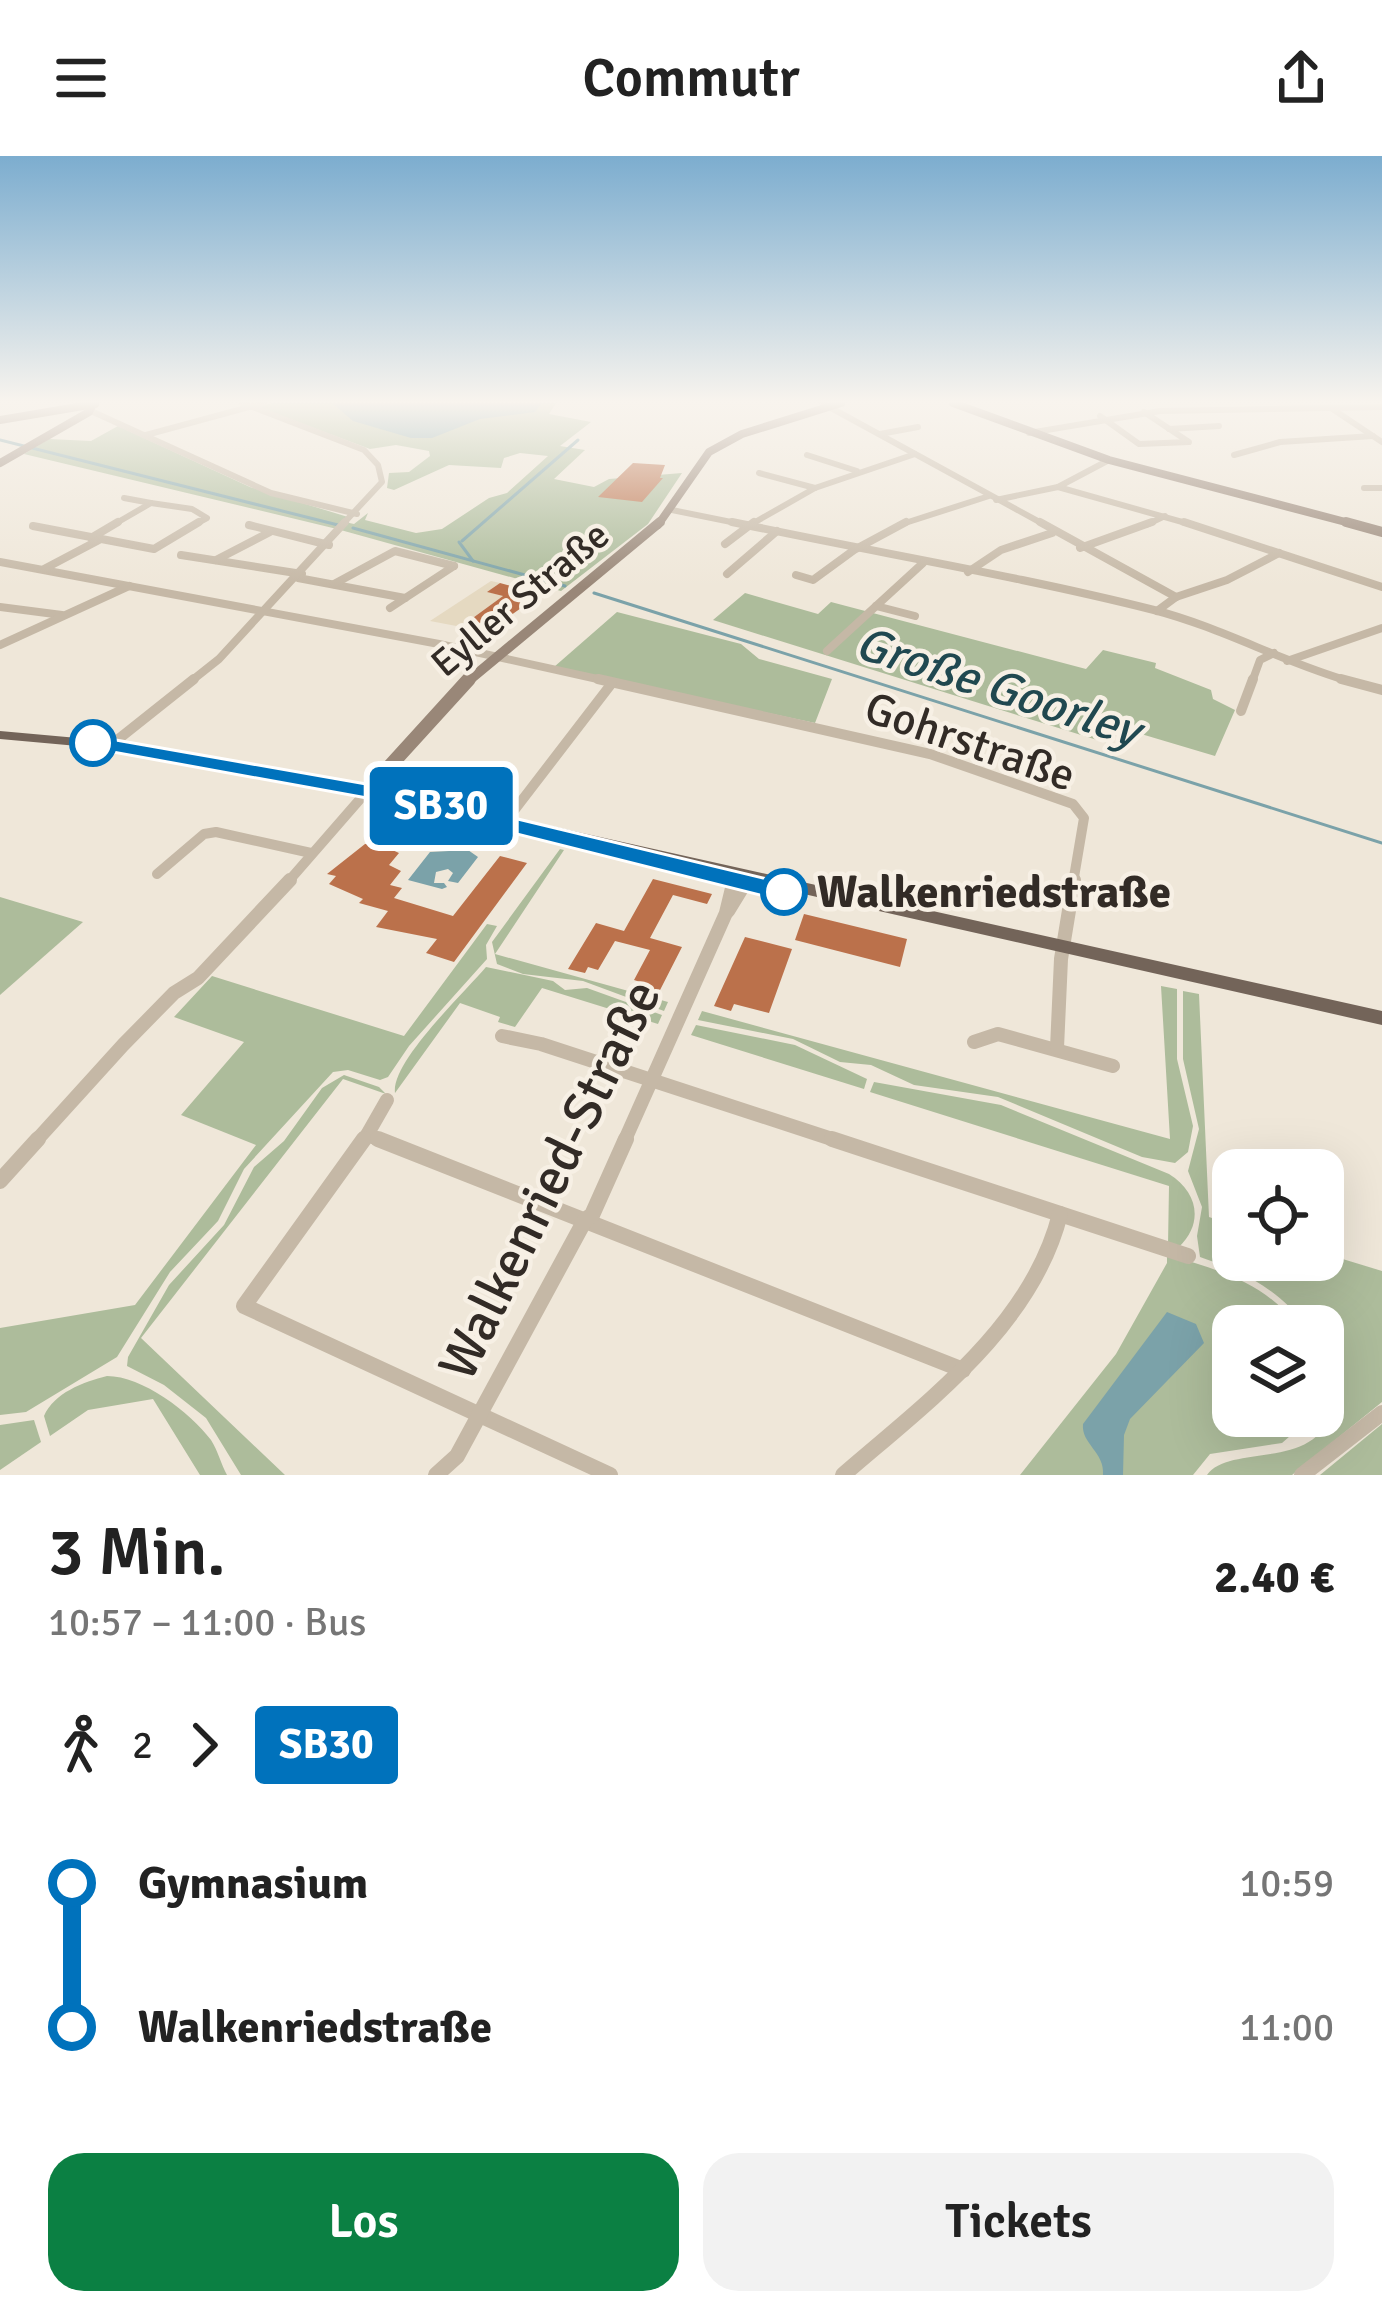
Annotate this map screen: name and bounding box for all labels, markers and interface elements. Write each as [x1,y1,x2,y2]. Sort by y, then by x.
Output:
icon: menu [48,45,114,111]
text: Commutr [582,45,800,112]
icon: share [1268,45,1334,111]
street label: Eyller Straße [421,511,619,687]
water label: Große Goorley [849,613,1153,762]
street label: Gohrstraße [858,680,1082,804]
unlabelled marker [71,721,115,765]
line badge: SB30 [357,767,525,845]
text: SB30 [394,780,488,831]
place label: Walkenriedstraße [817,865,1171,920]
marker: Walkenriedstraße [762,870,806,914]
street label: Walkenried-Straße [424,969,676,1391]
map controls [1212,1149,1344,1437]
button: locate [1212,1149,1344,1281]
button: layers [1212,1305,1344,1437]
text: 3 Min. [48,1512,225,1593]
text: 2.40 € [1214,1550,1334,1605]
text: 10:57 – 11:00 · Bus [48,1598,366,1646]
icon: walk [48,1712,114,1778]
icon: forward [171,1712,237,1778]
text: SB30 [279,1719,374,1770]
text: 2 [132,1721,153,1769]
text: Gymnasium [138,1856,368,1911]
text: 10:59 [1239,1859,1334,1907]
text: Walkenriedstraße [138,2000,492,2055]
text: 11:00 [1239,2003,1334,2051]
button: Los [48,2153,679,2291]
button: Tickets [703,2153,1334,2291]

